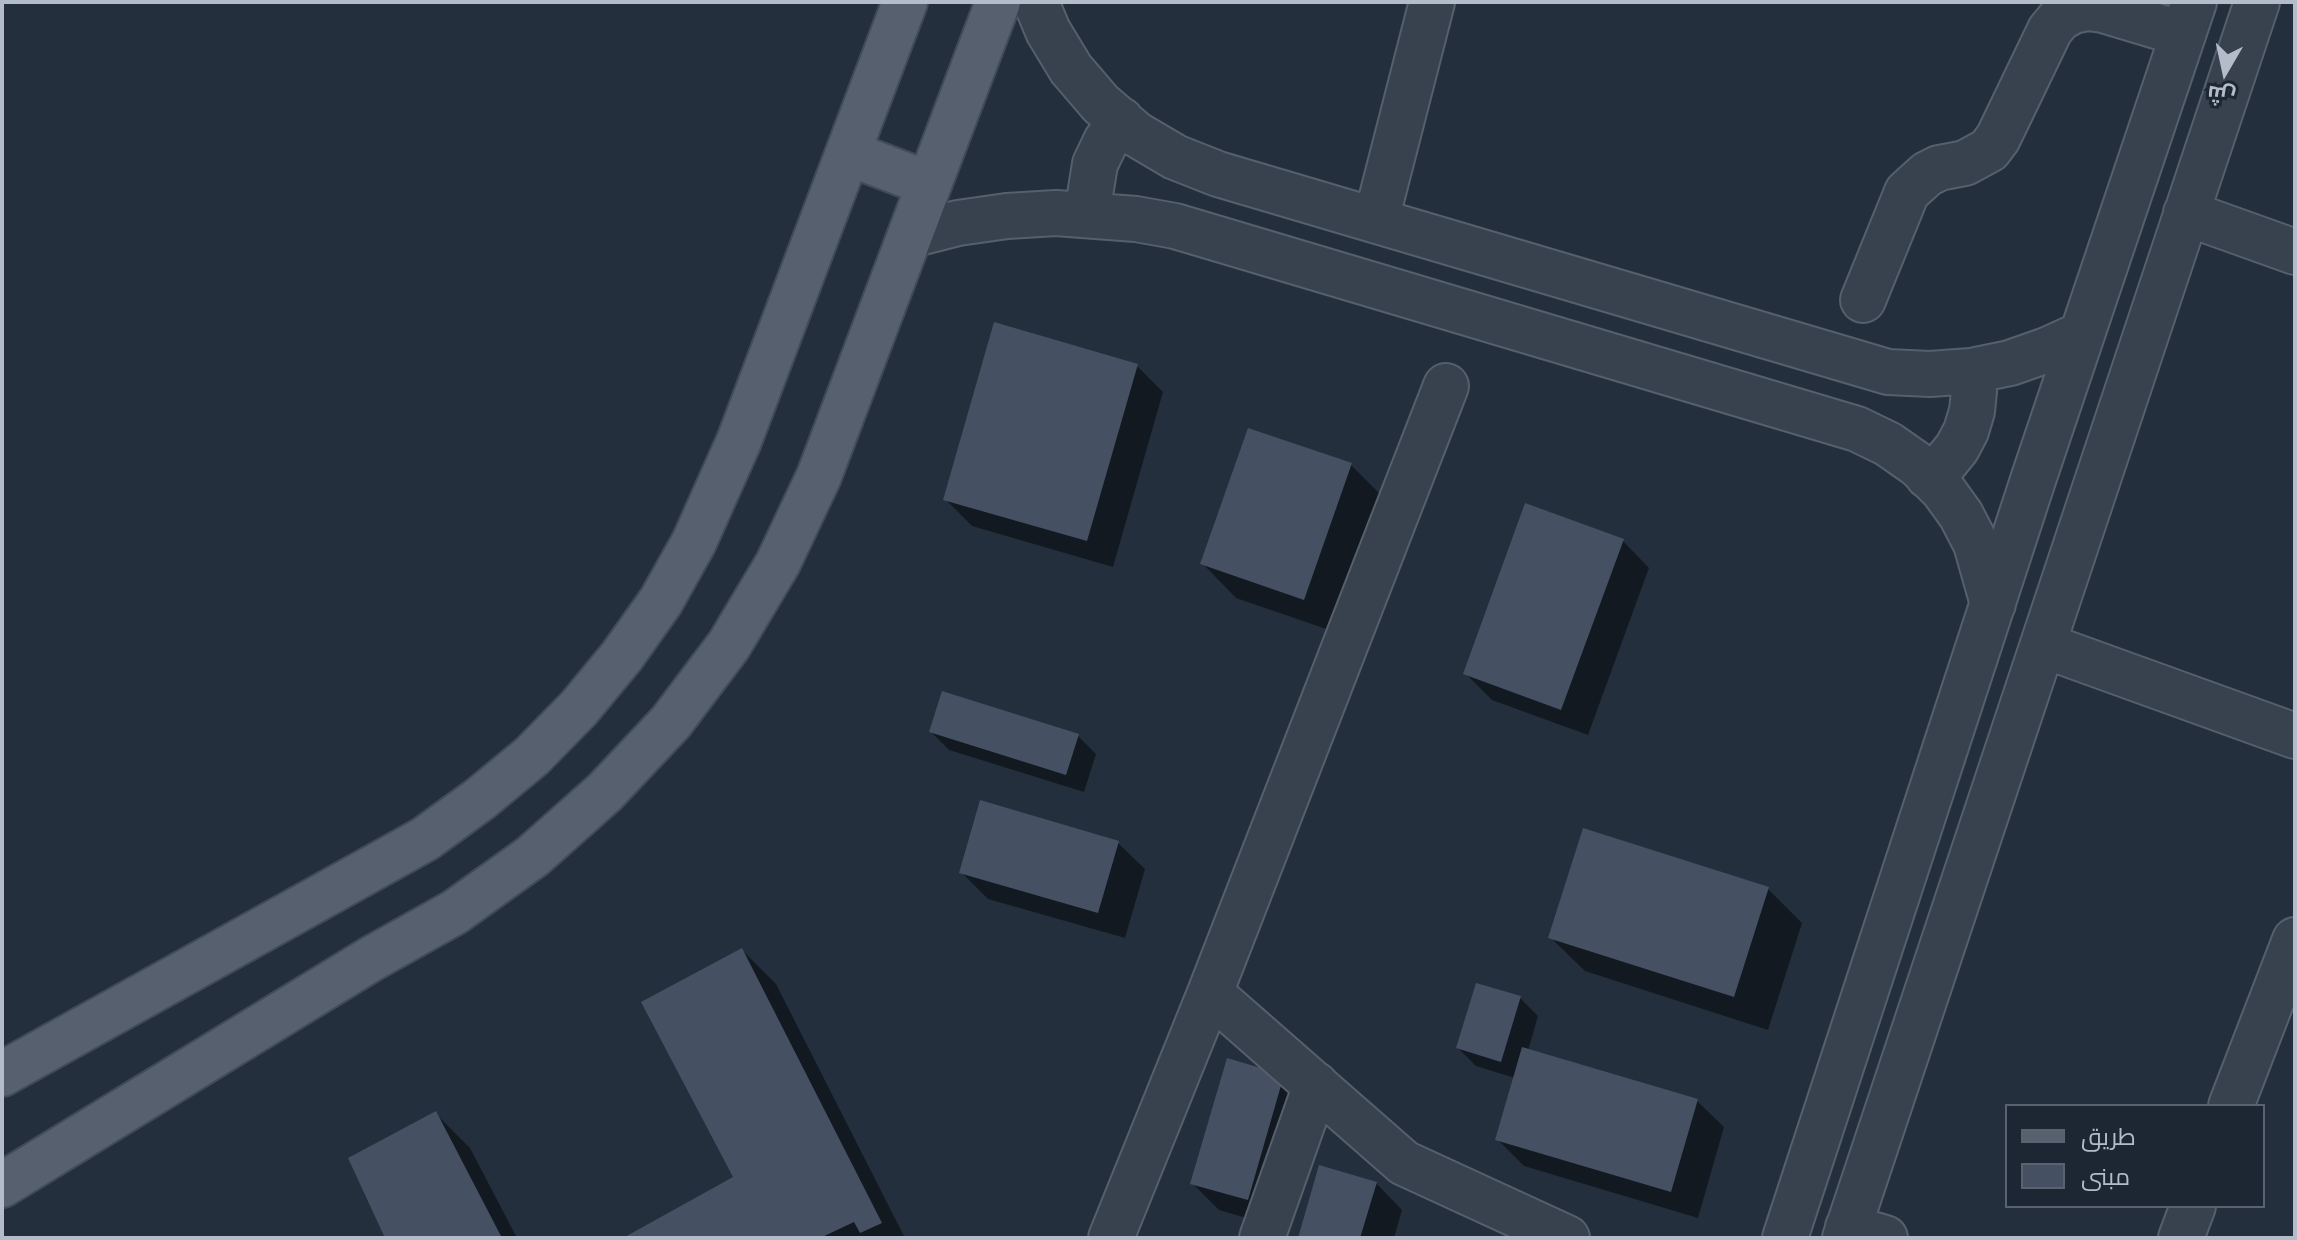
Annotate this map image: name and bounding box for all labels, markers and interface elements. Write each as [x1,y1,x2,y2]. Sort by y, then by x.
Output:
north arrow [2185,32,2265,112]
text: ش [2205,81,2237,112]
legend [2005,1104,2265,1208]
text: طريق [2081,1121,2136,1150]
text: مبنى [2081,1161,2130,1190]

